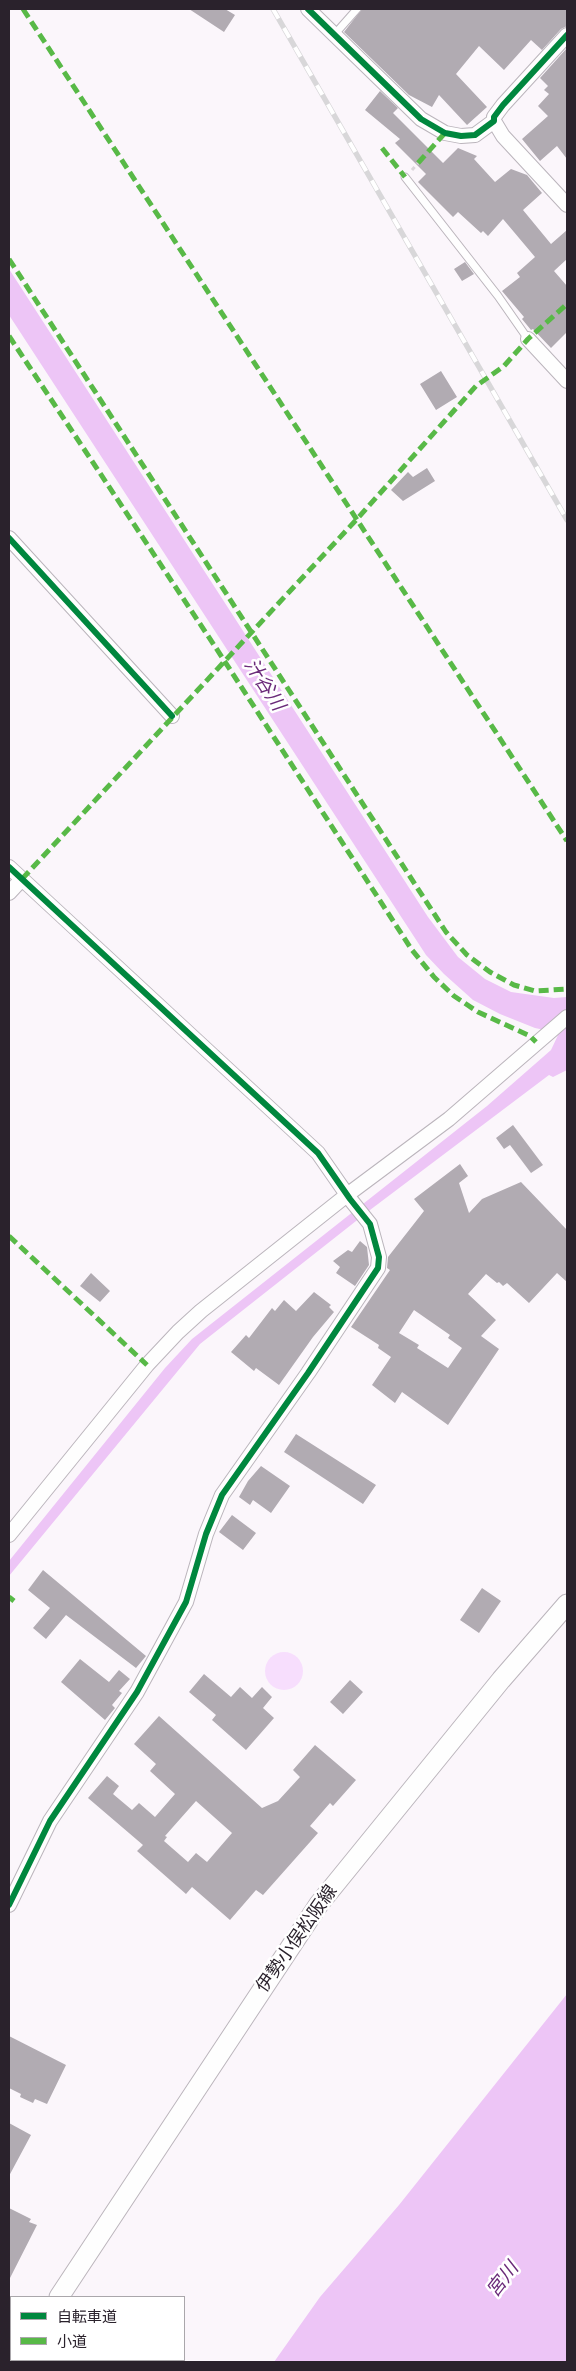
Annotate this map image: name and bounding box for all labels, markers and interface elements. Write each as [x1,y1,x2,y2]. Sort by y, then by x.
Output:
water label: 汁谷川 [239,655,289,715]
street label: 伊勢小俣松阪線 [252,1881,342,1997]
water label: 宮川 [482,2258,524,2302]
legend [10,2296,185,2361]
text: 自転車道 [57,2306,117,2326]
text: 小道 [57,2331,87,2351]

